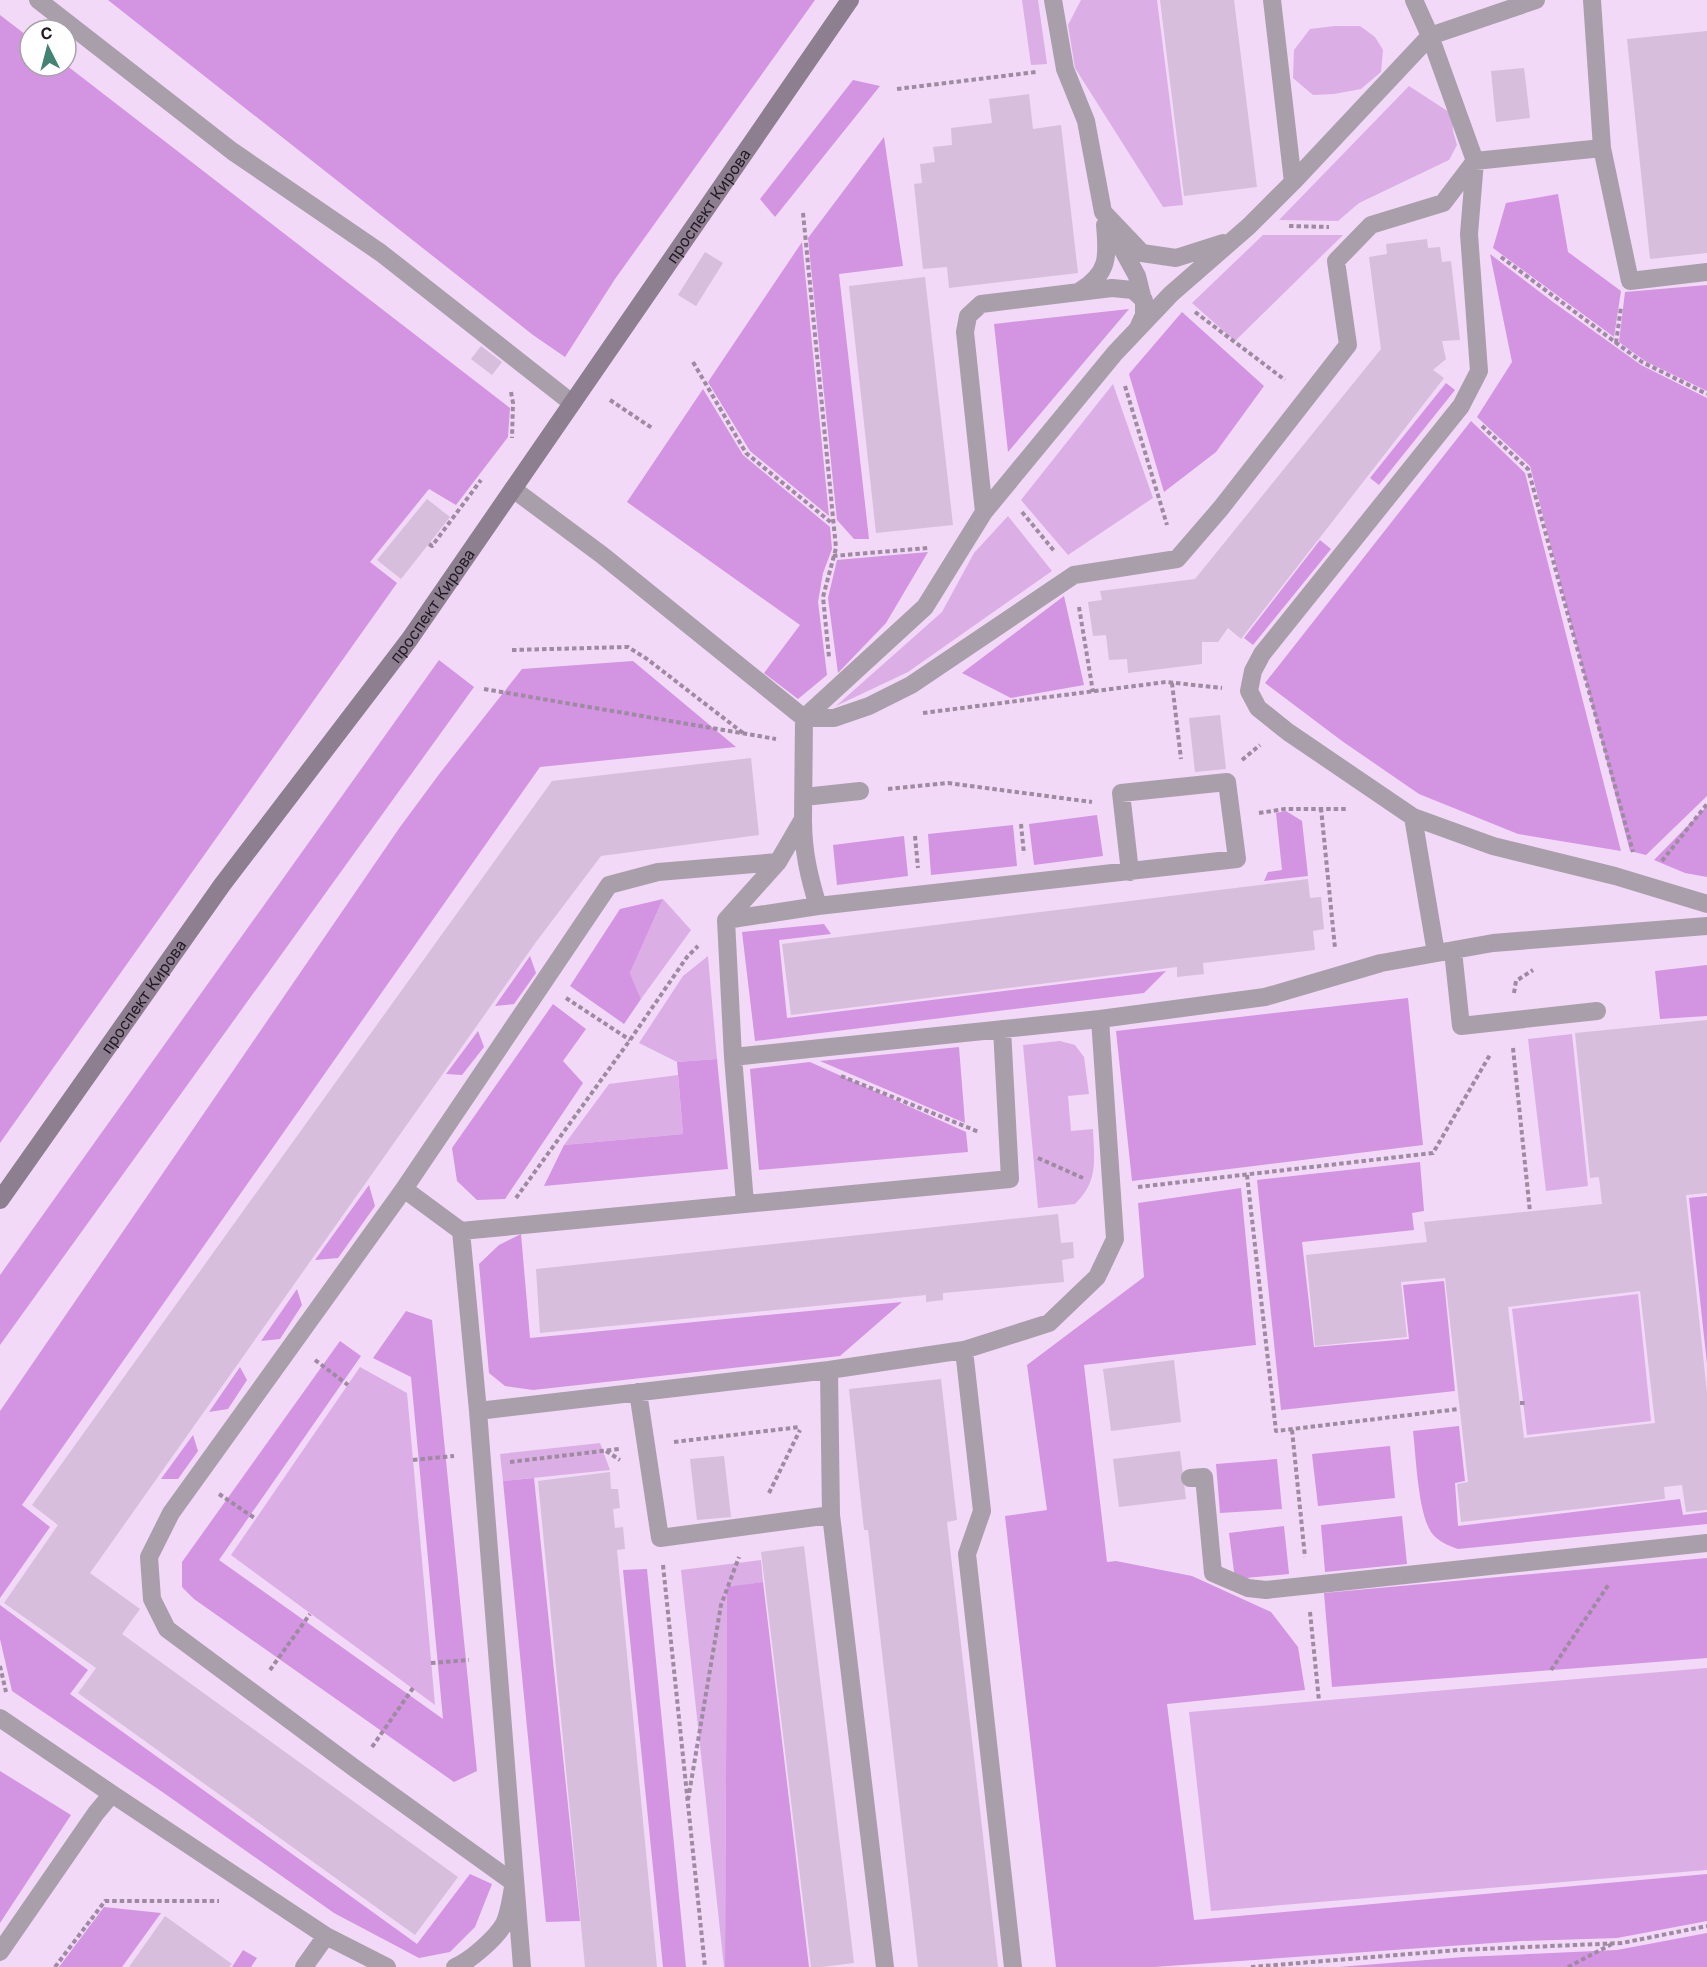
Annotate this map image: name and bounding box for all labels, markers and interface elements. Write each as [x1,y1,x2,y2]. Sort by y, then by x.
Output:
north arrow [18,18,78,78]
text: С [39,23,54,44]
street label: проспект Кирова [662,144,755,267]
street label: проспект Кирова [385,545,479,667]
street label: проспект Кирова [96,936,190,1057]

